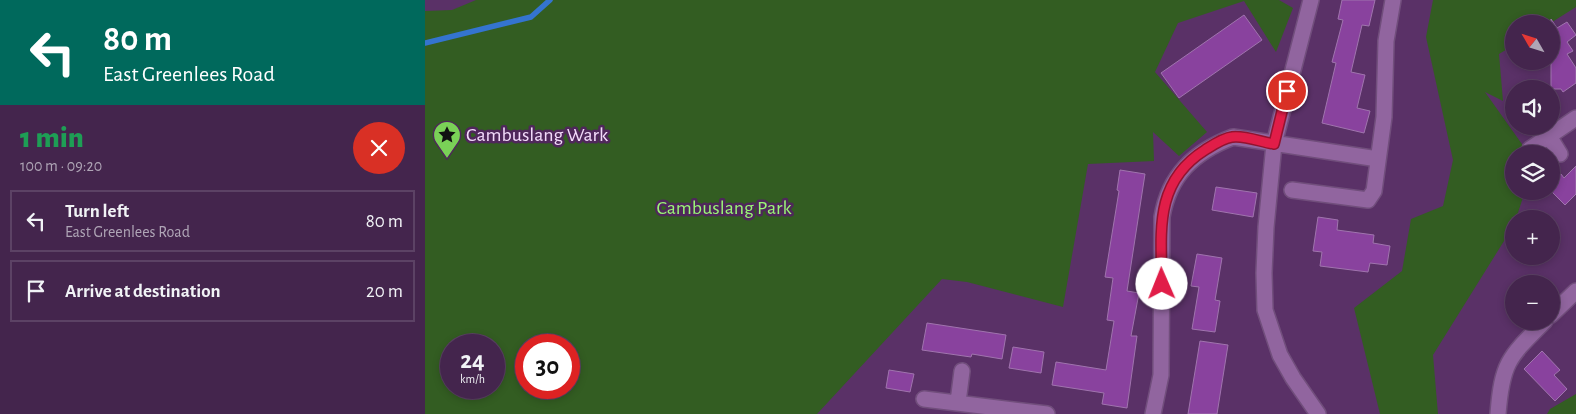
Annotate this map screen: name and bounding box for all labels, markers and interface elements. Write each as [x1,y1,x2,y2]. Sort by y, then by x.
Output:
north arrow [1505,15,1560,70]
map controls [1505,15,1560,330]
icon: left [20,20,85,85]
text: 80 m [103,22,172,57]
text: East Greenlees Road [103,63,275,85]
pin [1266,70,1308,112]
icon: arrive [1273,77,1301,105]
button: sound [1505,80,1560,135]
place icon: Cambuslang Wark [432,120,462,159]
button: close [353,122,405,174]
text: 1 min [20,123,84,153]
place label: Cambuslang Wark [466,125,608,145]
button: layers [1505,145,1560,200]
text: 100 m · 09:20 [20,158,102,174]
park label: Cambuslang Park [656,198,792,218]
text: Turn left [65,202,129,221]
icon: left [22,207,50,235]
button: + [1505,210,1560,265]
text: 80 m [366,212,403,231]
text: East Greenlees Road [65,224,190,240]
position arrow [1135,257,1187,309]
button: − [1505,275,1560,330]
icon: arrive [22,277,50,305]
text: Arrive at destination [65,282,221,301]
text: 20 m [366,282,403,301]
speed limit sign: 30 [515,334,580,399]
text: 24 [460,348,485,373]
text: km/h [460,373,485,385]

